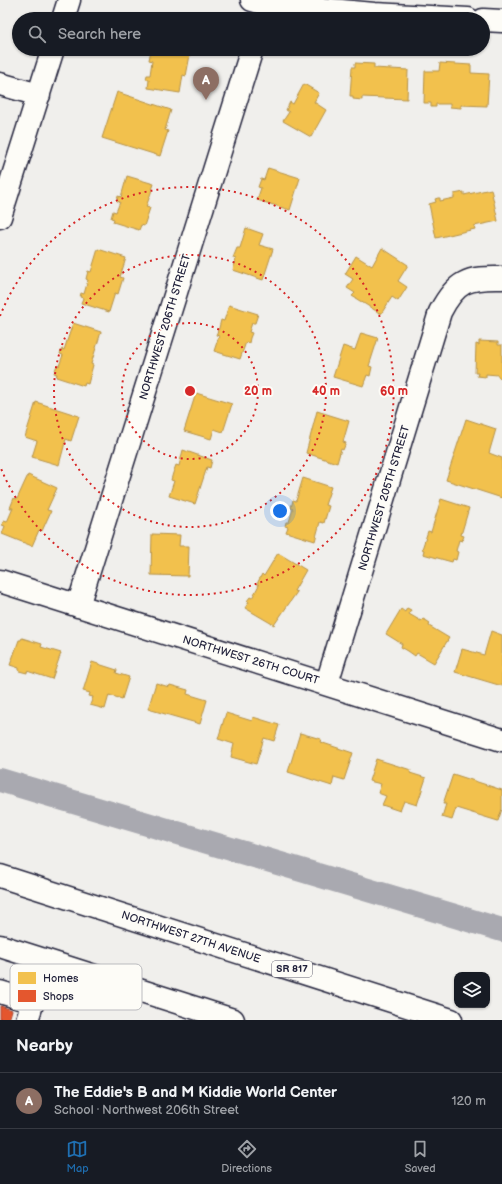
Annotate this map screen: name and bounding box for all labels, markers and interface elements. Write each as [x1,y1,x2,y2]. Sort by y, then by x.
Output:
search box [12,12,490,56]
icon: search [26,23,48,45]
text: Search here [58,25,141,44]
pin: A [193,67,219,100]
street label: NORTHWEST 206TH STREET [137,252,193,401]
centre of rings [183,384,197,398]
text: 20 m [244,384,272,399]
text: 40 m [312,384,340,399]
text: 60 m [380,384,408,399]
street label: NORTHWEST 205TH STREET [356,423,412,572]
your location [270,501,290,521]
street label: NORTHWEST 26TH COURT [181,633,321,687]
street label: NORTHWEST 27TH AVENUE [120,908,262,966]
road number: SR 817 [272,961,312,977]
legend [10,964,142,1010]
text: Homes [43,972,79,985]
map controls [454,972,490,1008]
button: layers [454,972,490,1008]
text: Shops [43,990,74,1003]
text: Nearby [16,1036,73,1056]
text: The Eddie's B and M Kiddie World Center [54,1083,337,1102]
text: A [25,1093,33,1109]
text: 120 m [451,1093,486,1109]
text: School · Northwest 206th Street [54,1102,239,1118]
tab: Map [66,1138,89,1175]
tab: Directions [221,1138,272,1175]
tab: Saved [405,1138,436,1175]

